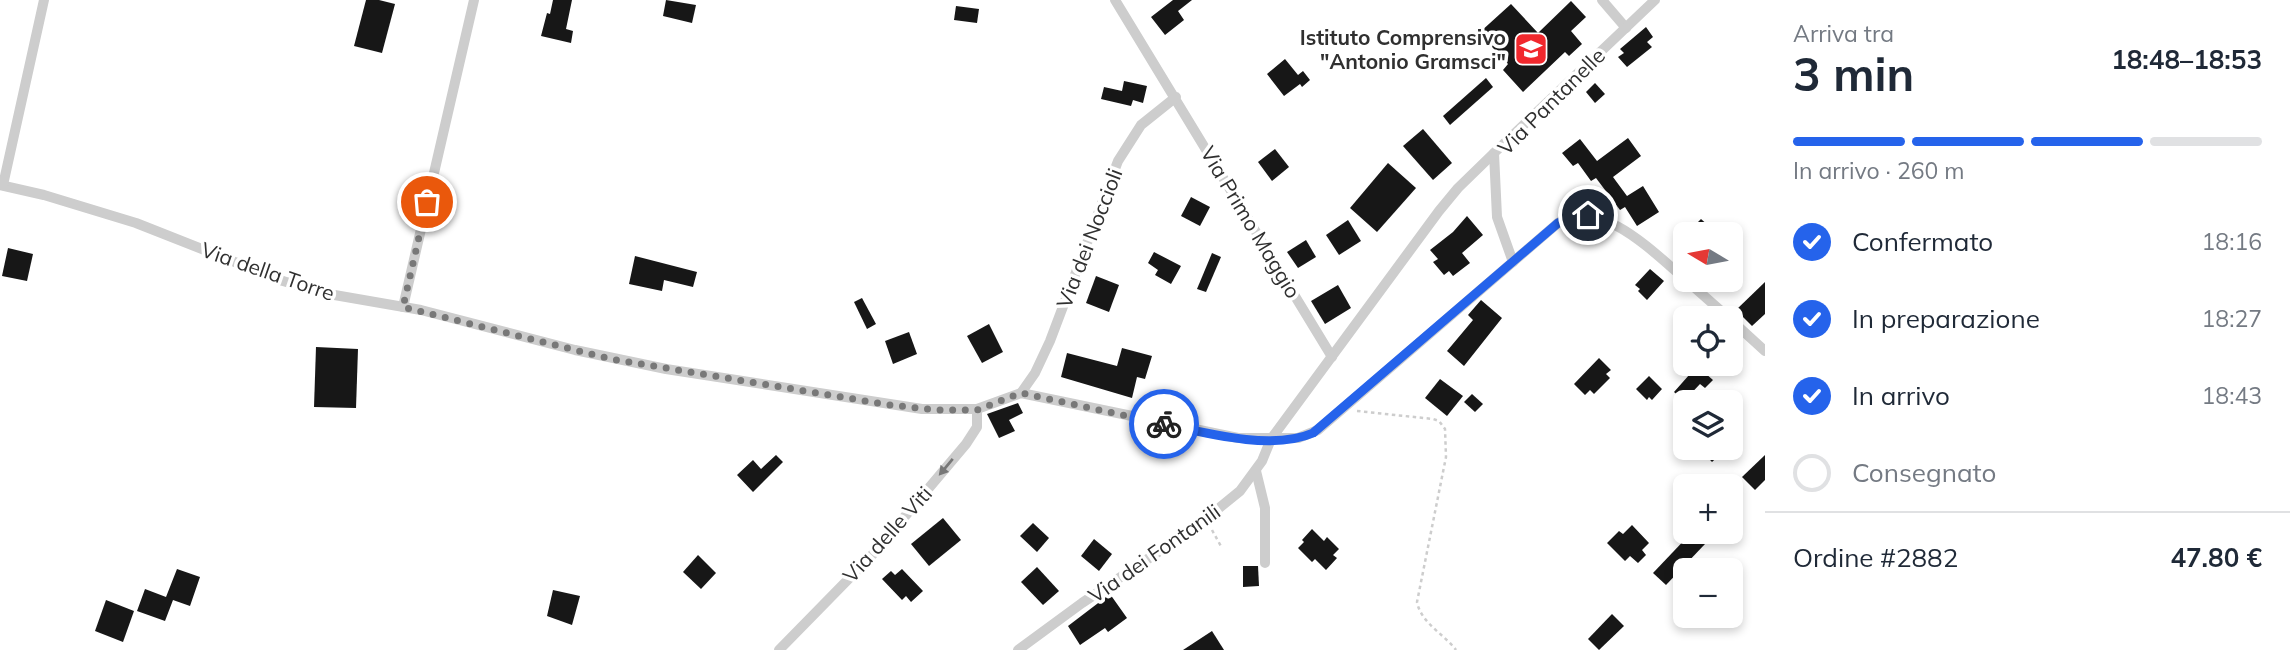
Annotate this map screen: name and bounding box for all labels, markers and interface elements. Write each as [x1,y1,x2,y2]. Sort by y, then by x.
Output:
text: Arriva tra [1793,19,1894,48]
place label: Istituto Comprensivo "Antonio Gramsci" [1300,24,1506,74]
school or university icon: Istituto Comprensivo "Antonio Gramsci" [1512,30,1550,68]
street label: Via Pantanelle [1492,42,1610,160]
text: 18:48–18:53 [2111,43,2262,76]
text: 3 min [1793,45,1914,103]
street label: Via Primo Maggio [1195,141,1307,303]
text: In arrivo · 260 m [1793,156,1965,185]
street label: Via dei Noccioli [1050,164,1128,312]
pin [397,172,457,232]
icon: bag [408,183,446,221]
pin [1558,185,1618,245]
icon: home [1569,196,1607,234]
north arrow [1673,222,1743,292]
map controls [1673,222,1743,628]
icon: check [1793,223,1831,261]
text: Confermato [1852,225,1993,258]
text: 18:16 [2202,227,2262,256]
street label: Via della Torre [198,236,338,306]
icon: check [1793,300,1831,338]
text: In preparazione [1852,302,2040,335]
text: 18:27 [2202,304,2262,333]
button: locate [1673,306,1743,376]
icon: check [1793,377,1831,415]
text: In arrivo [1852,379,1950,412]
text: 18:43 [2202,381,2262,410]
courier [1129,389,1199,459]
button: layers [1673,390,1743,460]
icon: bike [1145,405,1183,443]
text: Consegnato [1852,456,1996,489]
one-way arrow [939,457,954,475]
button: + [1673,474,1743,544]
street label: Via delle Viti [837,480,937,588]
street label: Via dei Fontanili [1083,498,1225,608]
text: Ordine #2882 [1793,541,1958,574]
text: 47.80 € [2170,541,2262,574]
button: − [1673,558,1743,628]

